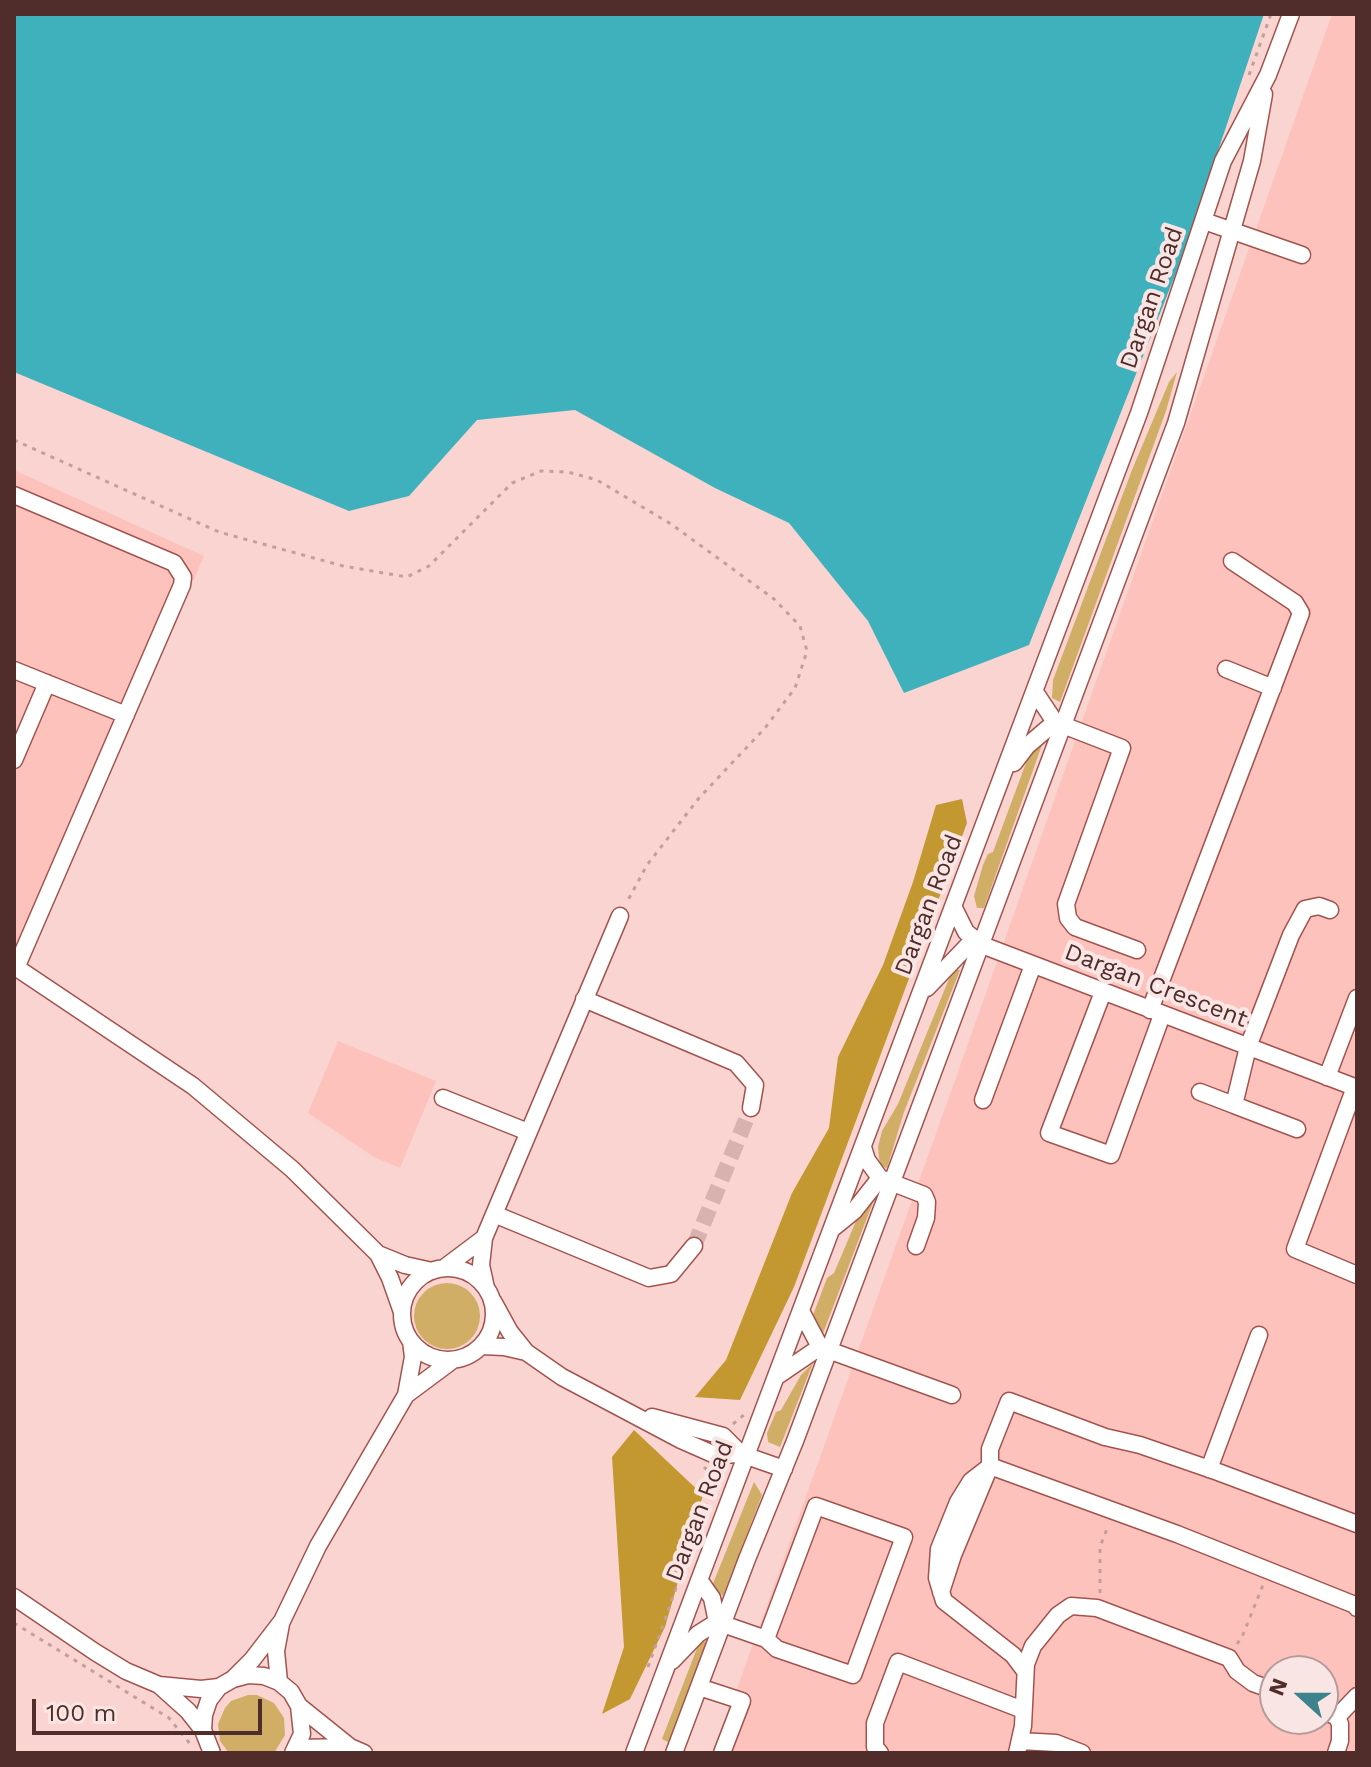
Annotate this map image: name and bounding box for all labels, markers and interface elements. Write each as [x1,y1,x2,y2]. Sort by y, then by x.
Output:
street label: Dargan Road [1114,223,1190,373]
street label: Dargan Road [889,831,969,979]
street label: Dargan Crescent [1060,938,1252,1034]
street label: Dargan Road [660,1437,740,1585]
north arrow [1259,1655,1339,1735]
text: N [1263,1675,1293,1699]
scale bar [36,1683,266,1733]
text: 100 m [46,1699,116,1727]

